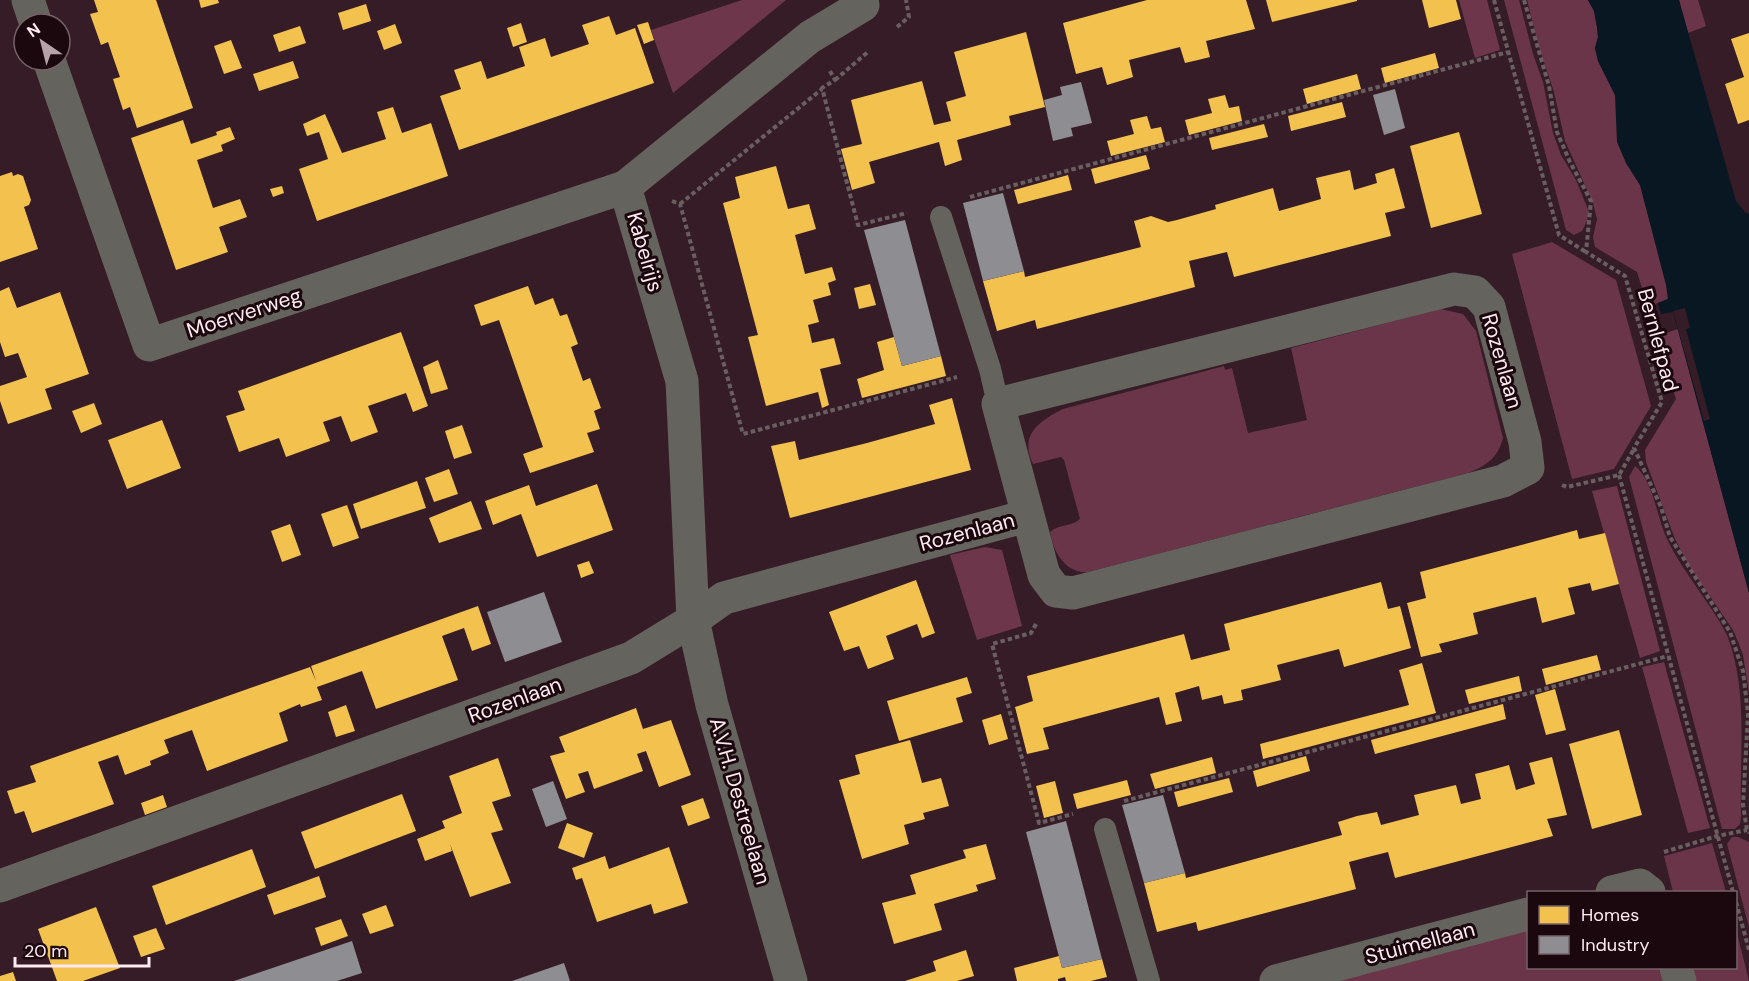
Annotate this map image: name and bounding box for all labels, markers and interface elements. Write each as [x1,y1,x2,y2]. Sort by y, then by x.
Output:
north arrow [12,12,72,72]
text: N [23,18,44,42]
street label: Kabelrijs [620,209,670,295]
street label: Moerverweg [183,281,305,345]
street label: Bernlefpad [1631,285,1685,395]
street label: Rozenlaan [1475,310,1529,412]
street label: Rozenlaan [916,506,1018,558]
street label: Rozenlaan [464,670,566,730]
street label: A.V.H. Destreelaan [703,714,777,888]
legend [1527,891,1737,969]
text: Homes [1581,903,1639,927]
street label: Stuimellaan [1362,915,1478,971]
scale bar [15,930,148,968]
text: Industry [1581,933,1650,957]
text: 20 m [24,939,67,963]

